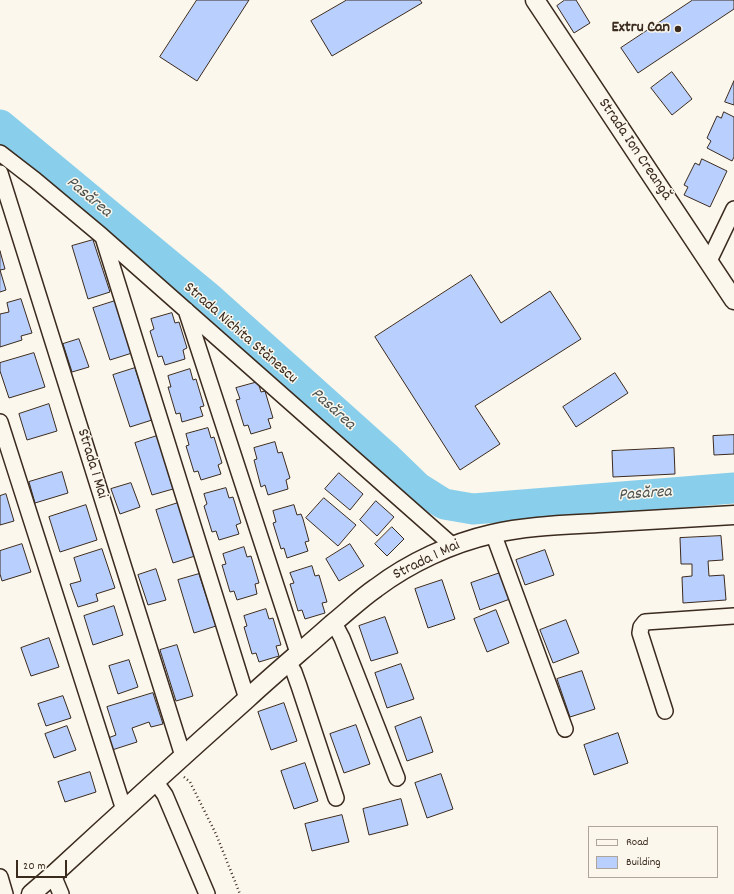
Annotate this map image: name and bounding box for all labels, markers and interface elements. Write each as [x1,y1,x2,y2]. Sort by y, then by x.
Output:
place label: Extru Can [612,19,670,39]
marker: Extru Can [673,24,683,34]
street label: Strada Ion Creangă [593,95,675,205]
water label: Pasărea [61,173,115,223]
street label: Strada Nichita Stănescu [179,279,301,389]
water label: Pasărea [305,385,359,435]
street label: Strada 1 Mai [71,427,111,501]
water label: Pasărea [618,483,672,507]
street label: Strada 1 Mai [390,537,464,585]
legend [588,826,718,878]
text: Road [626,834,648,851]
scale bar [18,852,69,878]
text: Building [626,854,661,871]
text: 20 m [23,858,46,875]

